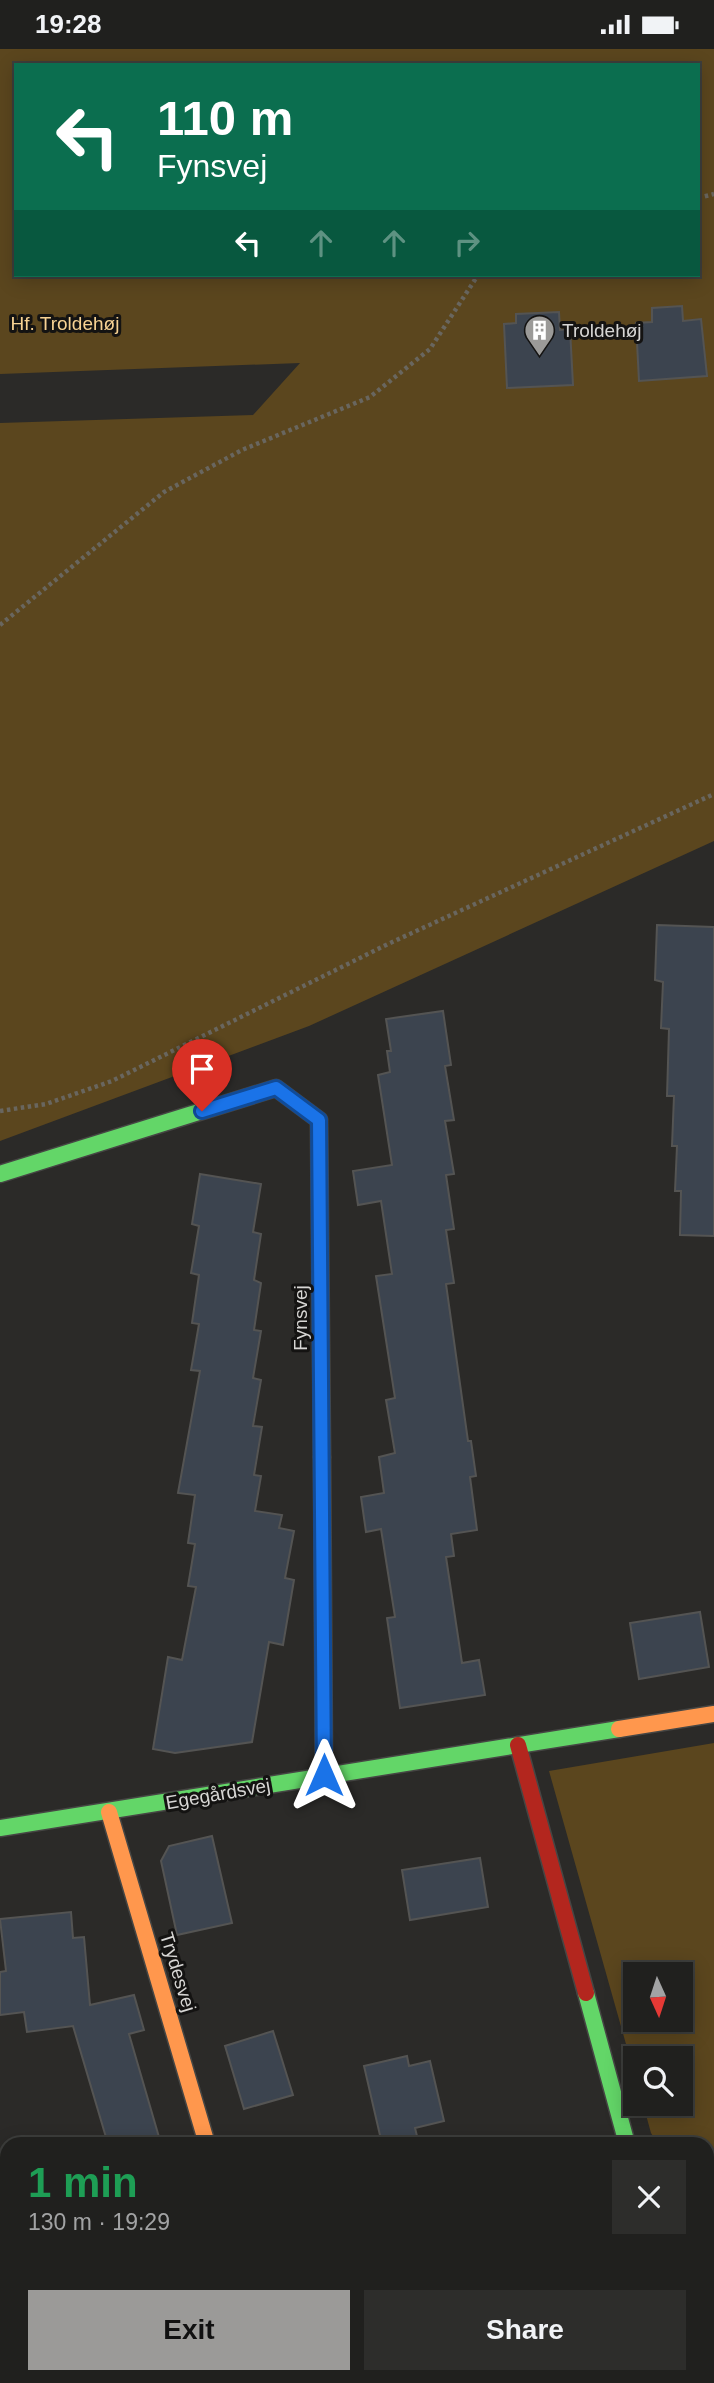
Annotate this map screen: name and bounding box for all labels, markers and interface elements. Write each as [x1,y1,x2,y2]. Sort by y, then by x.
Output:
text: 19:28 [35,9,102,39]
icon: left [42,91,133,182]
text: 110 m [157,91,293,145]
text: Fynsvej [157,148,267,184]
icon: left [229,224,267,262]
icon: ahead [302,224,340,262]
icon: ahead [375,224,413,262]
icon: right [448,224,486,262]
park label: Hf. Troldehøj [11,313,119,334]
building icon: Troldehøj [522,313,556,357]
place label: Troldehøj [562,320,642,341]
pin [172,1039,232,1111]
icon: arrive [183,1050,221,1088]
street label: Fynsvej [290,1285,311,1351]
position arrow [287,1738,361,1812]
street label: Egegårdsvej [164,1774,272,1814]
street label: Trydesvej [156,1930,200,2014]
north arrow [623,1962,693,2032]
map controls [623,1962,693,2116]
button: search [623,2046,693,2116]
text: 1 min [28,2159,138,2206]
button: close [612,2160,686,2234]
text: 130 m · 19:29 [28,2209,170,2235]
button: Exit [28,2290,350,2370]
button: Share [364,2290,686,2370]

